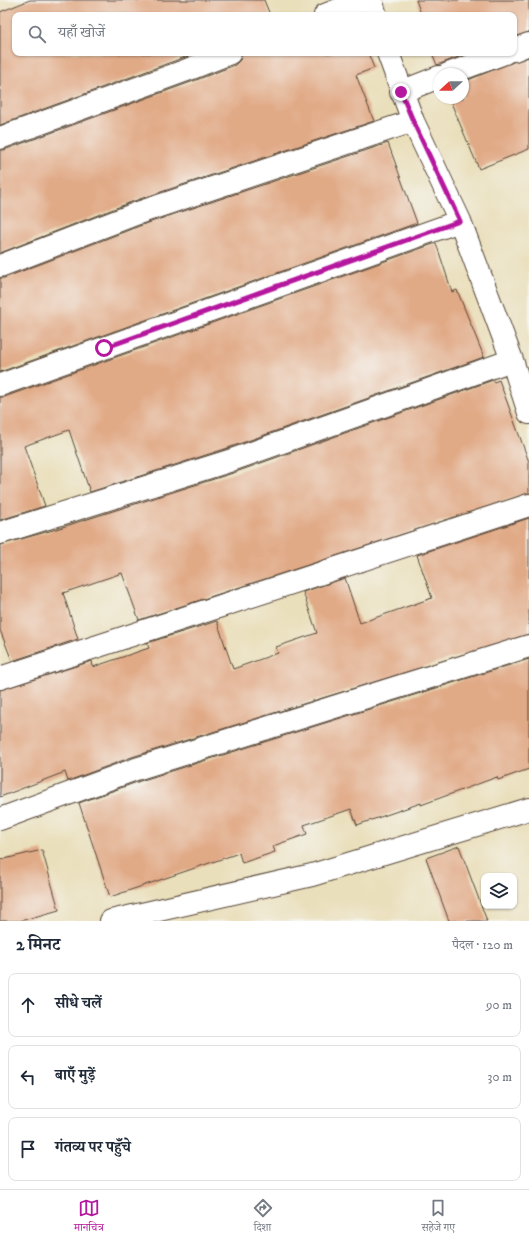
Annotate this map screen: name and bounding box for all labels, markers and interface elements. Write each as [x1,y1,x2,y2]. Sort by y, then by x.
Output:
search box [12,12,517,56]
icon: search [26,23,48,45]
text: यहाँ खोजें [58,23,105,42]
north arrow [433,68,469,104]
route end [392,83,410,101]
route start [95,339,113,357]
map controls [481,873,517,909]
button: layers [481,873,517,909]
text: 2 मिनट [16,934,60,956]
text: पैदल · 120 m [452,937,513,953]
icon: ahead [17,994,39,1016]
text: सीधे चलें [55,994,102,1013]
text: 90 m [486,997,512,1013]
icon: left [17,1066,39,1088]
text: बाएँ मुड़ें [55,1066,95,1085]
text: 30 m [488,1069,512,1085]
icon: arrive [17,1138,39,1160]
text: गंतव्य पर पहुँचे [55,1138,131,1157]
tab: मानचित्र [74,1197,104,1238]
tab: दिशा [252,1197,274,1238]
tab: सहेजे गए [421,1197,455,1238]

